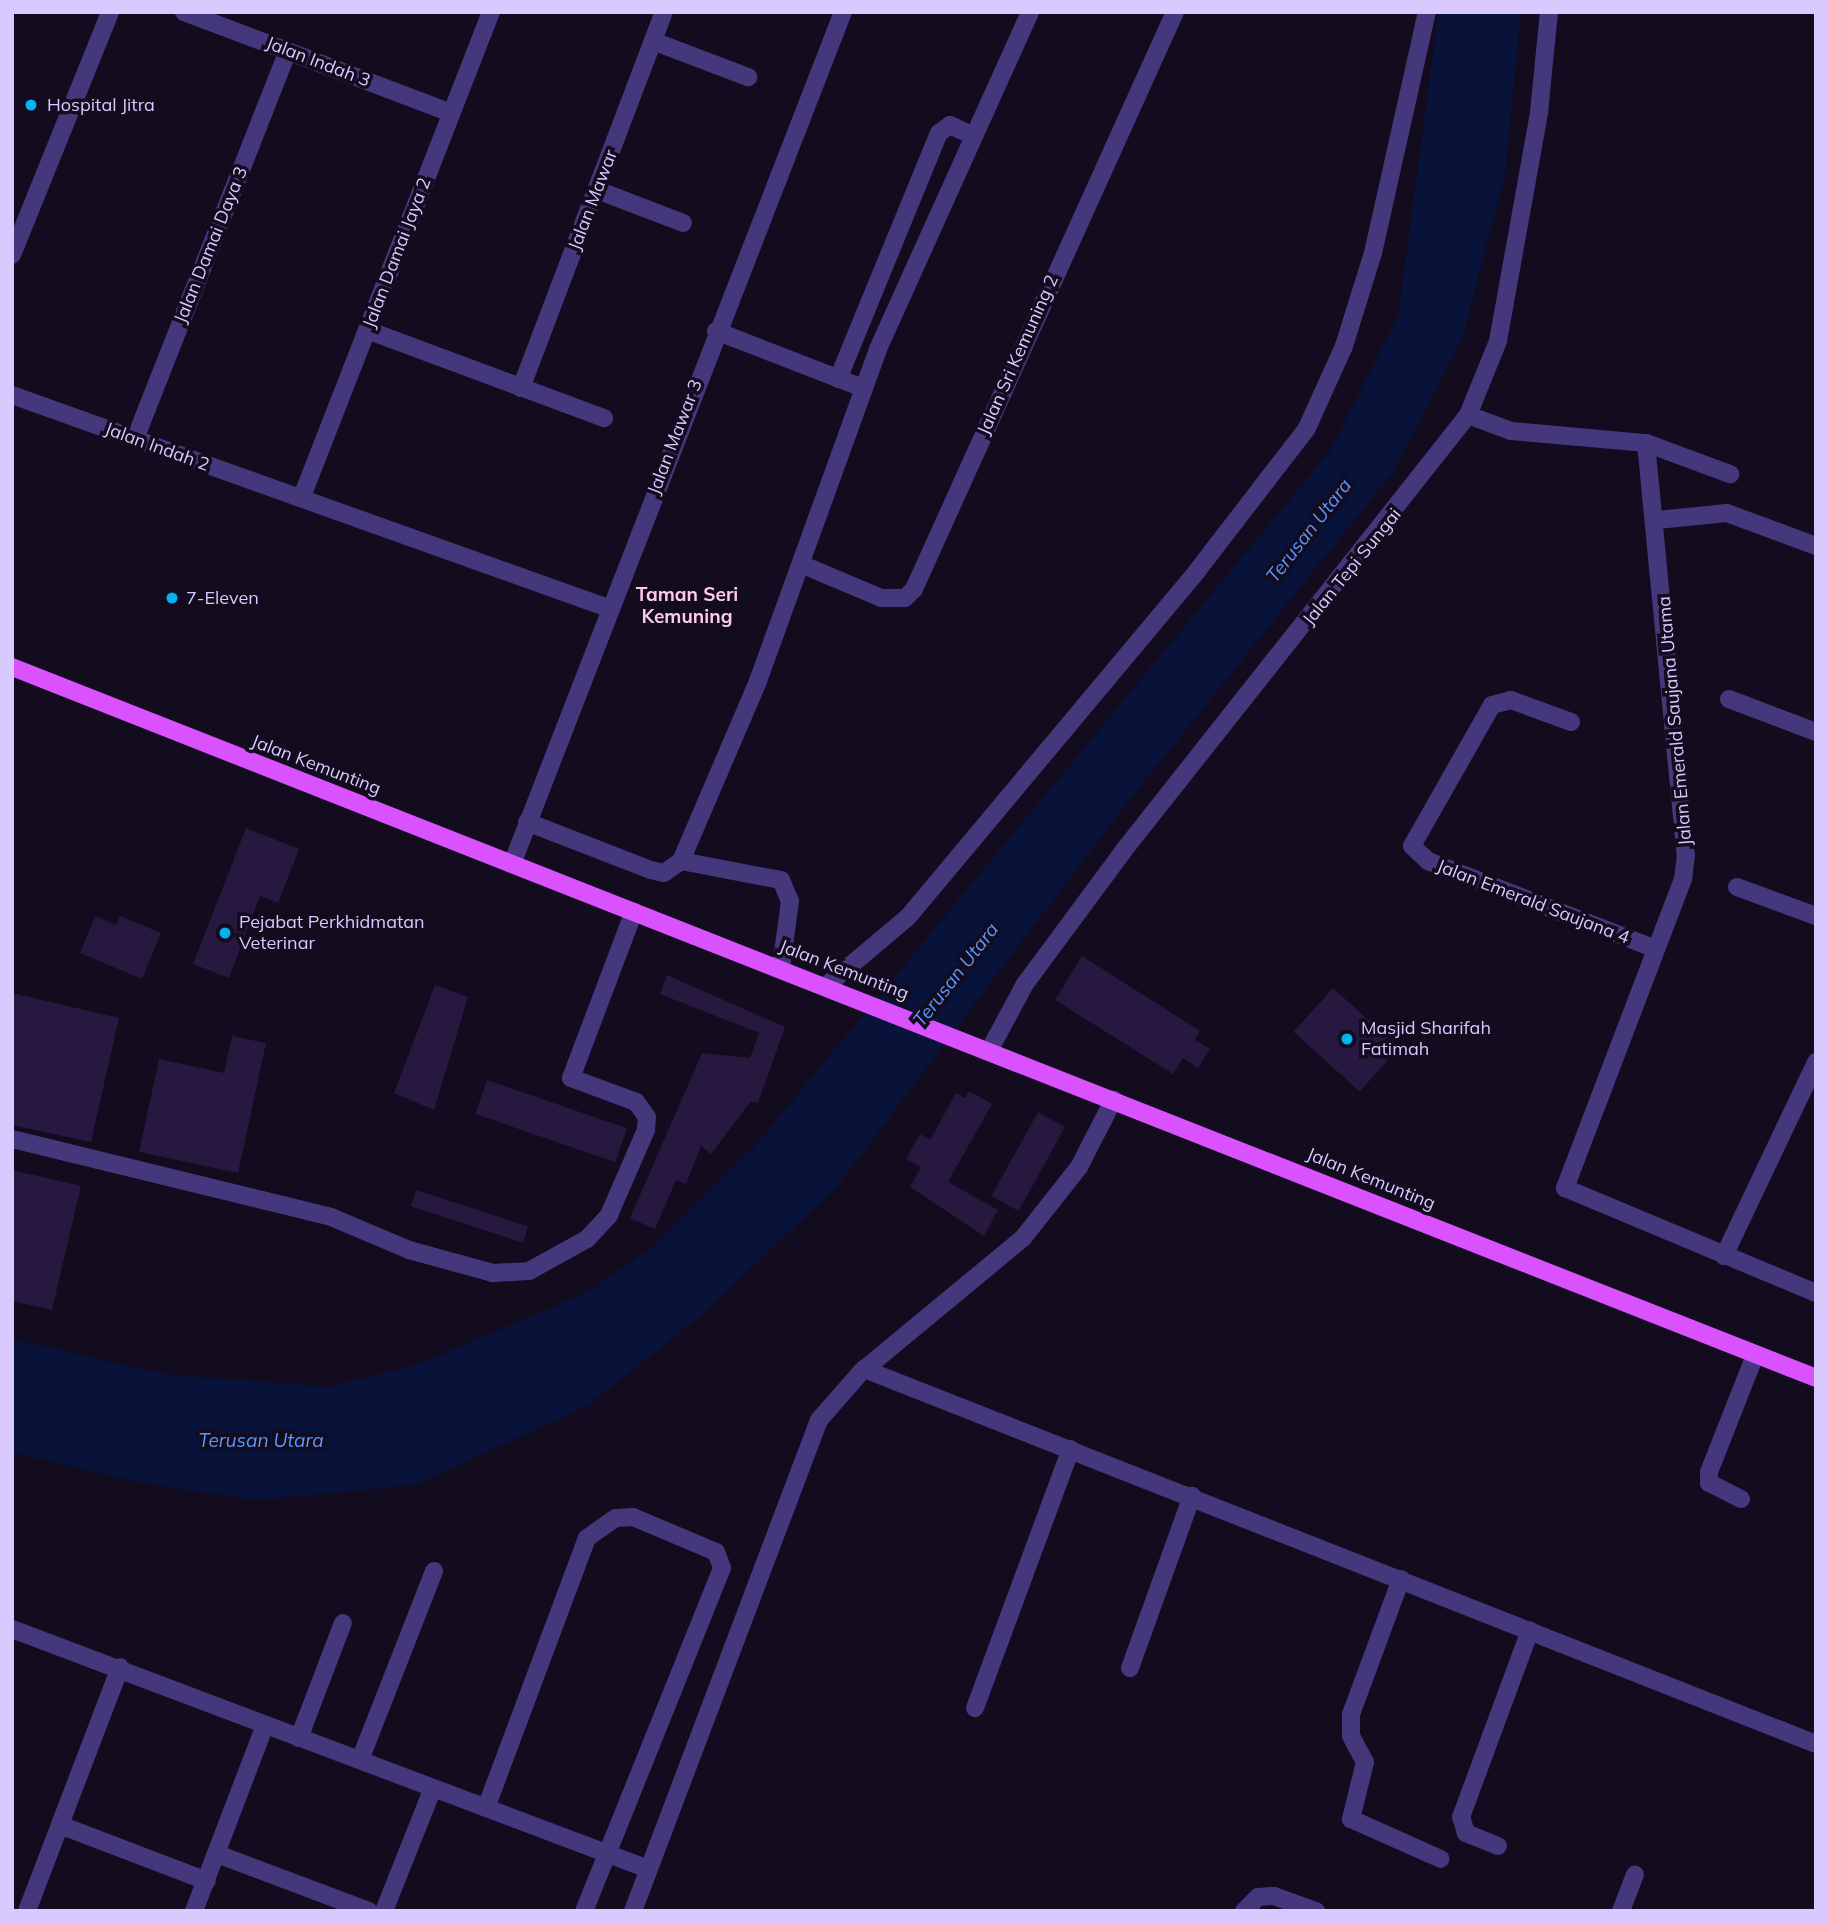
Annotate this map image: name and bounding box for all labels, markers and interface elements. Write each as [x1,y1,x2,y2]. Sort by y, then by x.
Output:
street label: Jalan Indah 3 [263,32,373,92]
place label: Hospital Jitra [47,94,155,116]
marker: Hospital Jitra [21,95,41,115]
street label: Jalan Mawar [564,147,622,253]
street label: Jalan Damai Daya 3 [170,164,252,326]
street label: Jalan Damai Jaya 2 [358,175,436,331]
street label: Jalan Sri Kemuning 2 [973,272,1063,438]
street label: Jalan Mawar 3 [643,376,707,498]
street label: Jalan Indah 2 [102,418,212,476]
water label: Terusan Utara [1261,475,1357,587]
street label: Jalan Tepi Sungai [1298,504,1406,630]
district label: Taman Seri Kemuning [636,584,738,628]
place label: 7-Eleven [186,587,259,609]
marker: 7-Eleven [164,590,180,606]
street label: Jalan Emerald Saujana Utama [1653,595,1697,847]
street label: Jalan Kemunting [248,730,384,800]
street label: Jalan Emerald Saujana 4 [1434,855,1632,949]
place label: Pejabat Perkhidmatan Veterinar [239,912,425,954]
water label: Terusan Utara [908,919,1004,1031]
marker: Pejabat Perkhidmatan Veterinar [217,925,233,941]
street label: Jalan Kemunting [776,935,912,1005]
place label: Masjid Sharifah Fatimah [1361,1018,1491,1060]
marker: Masjid Sharifah Fatimah [1339,1031,1355,1047]
street label: Jalan Kemunting [1304,1143,1438,1215]
water label: Terusan Utara [198,1430,324,1452]

